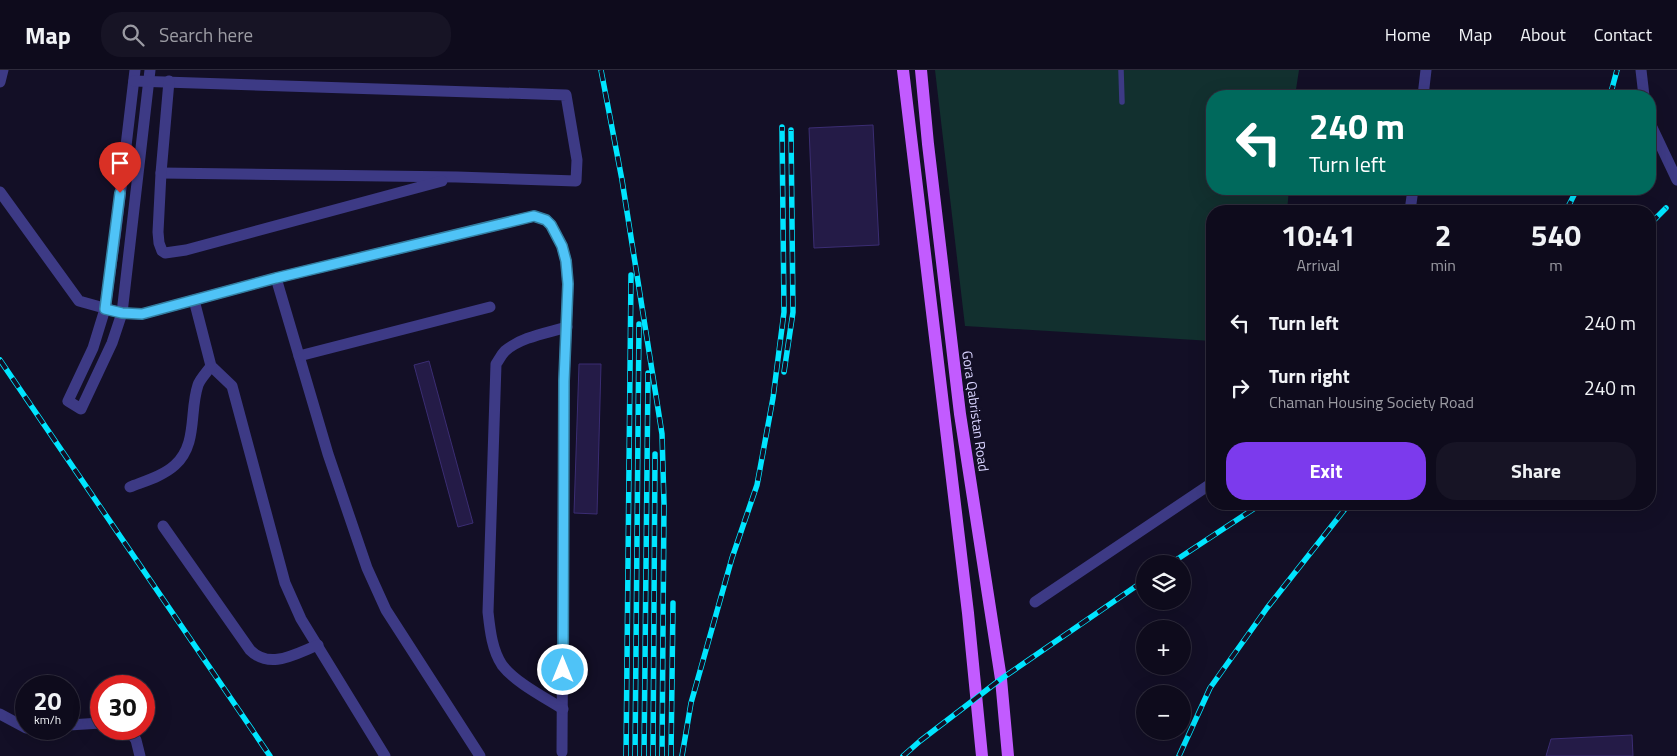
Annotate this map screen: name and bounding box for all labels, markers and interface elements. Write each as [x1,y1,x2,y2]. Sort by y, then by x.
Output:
search box [101,12,451,57]
text: Map [25,17,71,53]
text: Search here [159,20,253,49]
icon: search [119,21,147,49]
text: Home [1385,21,1431,48]
text: Map [1459,21,1492,48]
text: About [1520,21,1566,48]
text: Contact [1594,21,1652,48]
text: 240 m [1309,99,1405,153]
icon: left [1226,110,1291,175]
pin [99,142,141,193]
text: Turn left [1309,147,1386,181]
icon: arrive [106,149,134,177]
text: 10:41 [1281,212,1356,258]
text: 2 [1435,212,1452,258]
text: 540 [1531,212,1581,258]
text: Arrival [1297,253,1340,277]
text: min [1430,253,1456,277]
text: m [1549,253,1563,277]
text: Turn left [1269,308,1339,337]
text: 240 m [1584,308,1636,337]
icon: left [1226,309,1254,337]
street label: Gora Qabristan Road [957,349,995,473]
text: Turn right [1269,361,1350,390]
text: 240 m [1584,373,1636,402]
icon: right [1226,374,1254,402]
text: Chaman Housing Society Road [1269,390,1474,414]
button: Exit [1226,442,1426,500]
button: Share [1436,442,1636,500]
map controls [1136,555,1191,740]
button: layers [1136,555,1191,610]
button: + [1136,620,1191,675]
position arrow [536,643,588,695]
speed limit sign: 30 [90,675,155,740]
text: 20 [33,682,62,720]
button: − [1136,685,1191,740]
text: km/h [34,710,61,729]

